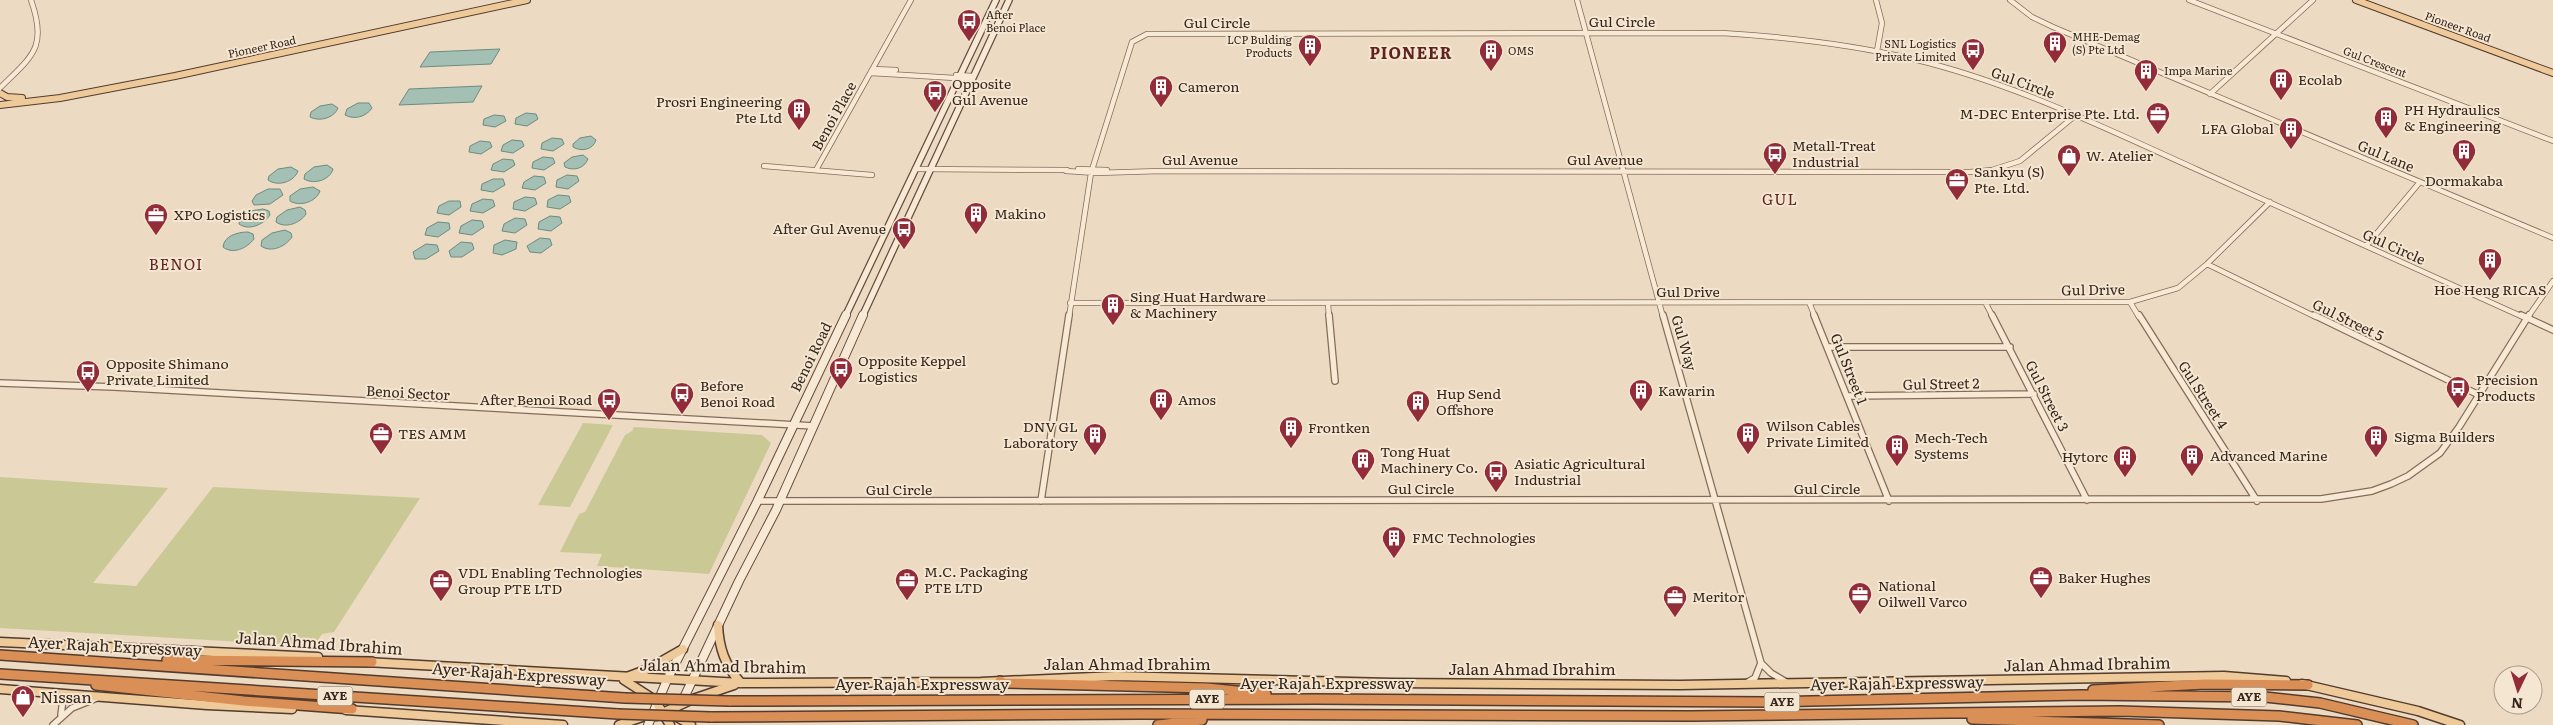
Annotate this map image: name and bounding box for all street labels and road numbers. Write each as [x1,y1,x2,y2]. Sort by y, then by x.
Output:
street label: Pioneer Road [2423,7,2494,46]
street label: Gul Circle [1589,11,1655,31]
street label: Gul Circle [1184,12,1250,32]
street label: Pioneer Road [226,31,298,61]
street label: Gul Crescent [2341,42,2410,81]
street label: Gul Circle [1989,61,2058,103]
street label: Benoi Place [806,77,860,154]
street label: Gul Lane [2355,134,2418,176]
street label: Gul Avenue [1162,149,1238,169]
street label: Gul Avenue [1567,149,1643,169]
street label: Gul Circle [2360,223,2429,269]
street label: Gul Drive [2061,278,2125,300]
street label: Gul Drive [1656,281,1720,301]
street label: Gul Street 5 [2310,293,2387,345]
street label: Gul Way [1668,313,1703,374]
street label: Benoi Road [785,318,836,395]
street label: Gul Street 1 [1827,330,1873,408]
street label: Gul Street 3 [2021,357,2074,435]
street label: Gul Street 4 [2174,357,2233,433]
street label: Gul Street 2 [1902,372,1980,394]
street label: Benoi Sector [366,380,451,404]
street label: Gul Circle [1388,478,1454,498]
street label: Gul Circle [1794,478,1860,498]
street label: Gul Circle [866,479,932,499]
street label: Jalan Ahmad Ibrahim [235,624,404,660]
street label: Ayer Rajah Expressway [27,628,204,662]
street label: Jalan Ahmad Ibrahim [2003,650,2171,676]
street label: Jalan Ahmad Ibrahim [1043,651,1211,675]
street label: Jalan Ahmad Ibrahim [639,652,807,678]
street label: Ayer Rajah Expressway [431,655,608,691]
street label: Jalan Ahmad Ibrahim [1448,656,1616,680]
street label: Ayer Rajah Expressway [1810,668,1985,696]
street label: Ayer Rajah Expressway [1240,670,1415,694]
street label: Ayer Rajah Expressway [835,671,1010,695]
road number: AYE [318,686,352,706]
road number: AYE [2232,688,2266,706]
road number: AYE [1190,690,1224,709]
road number: AYE [1764,692,1800,712]

